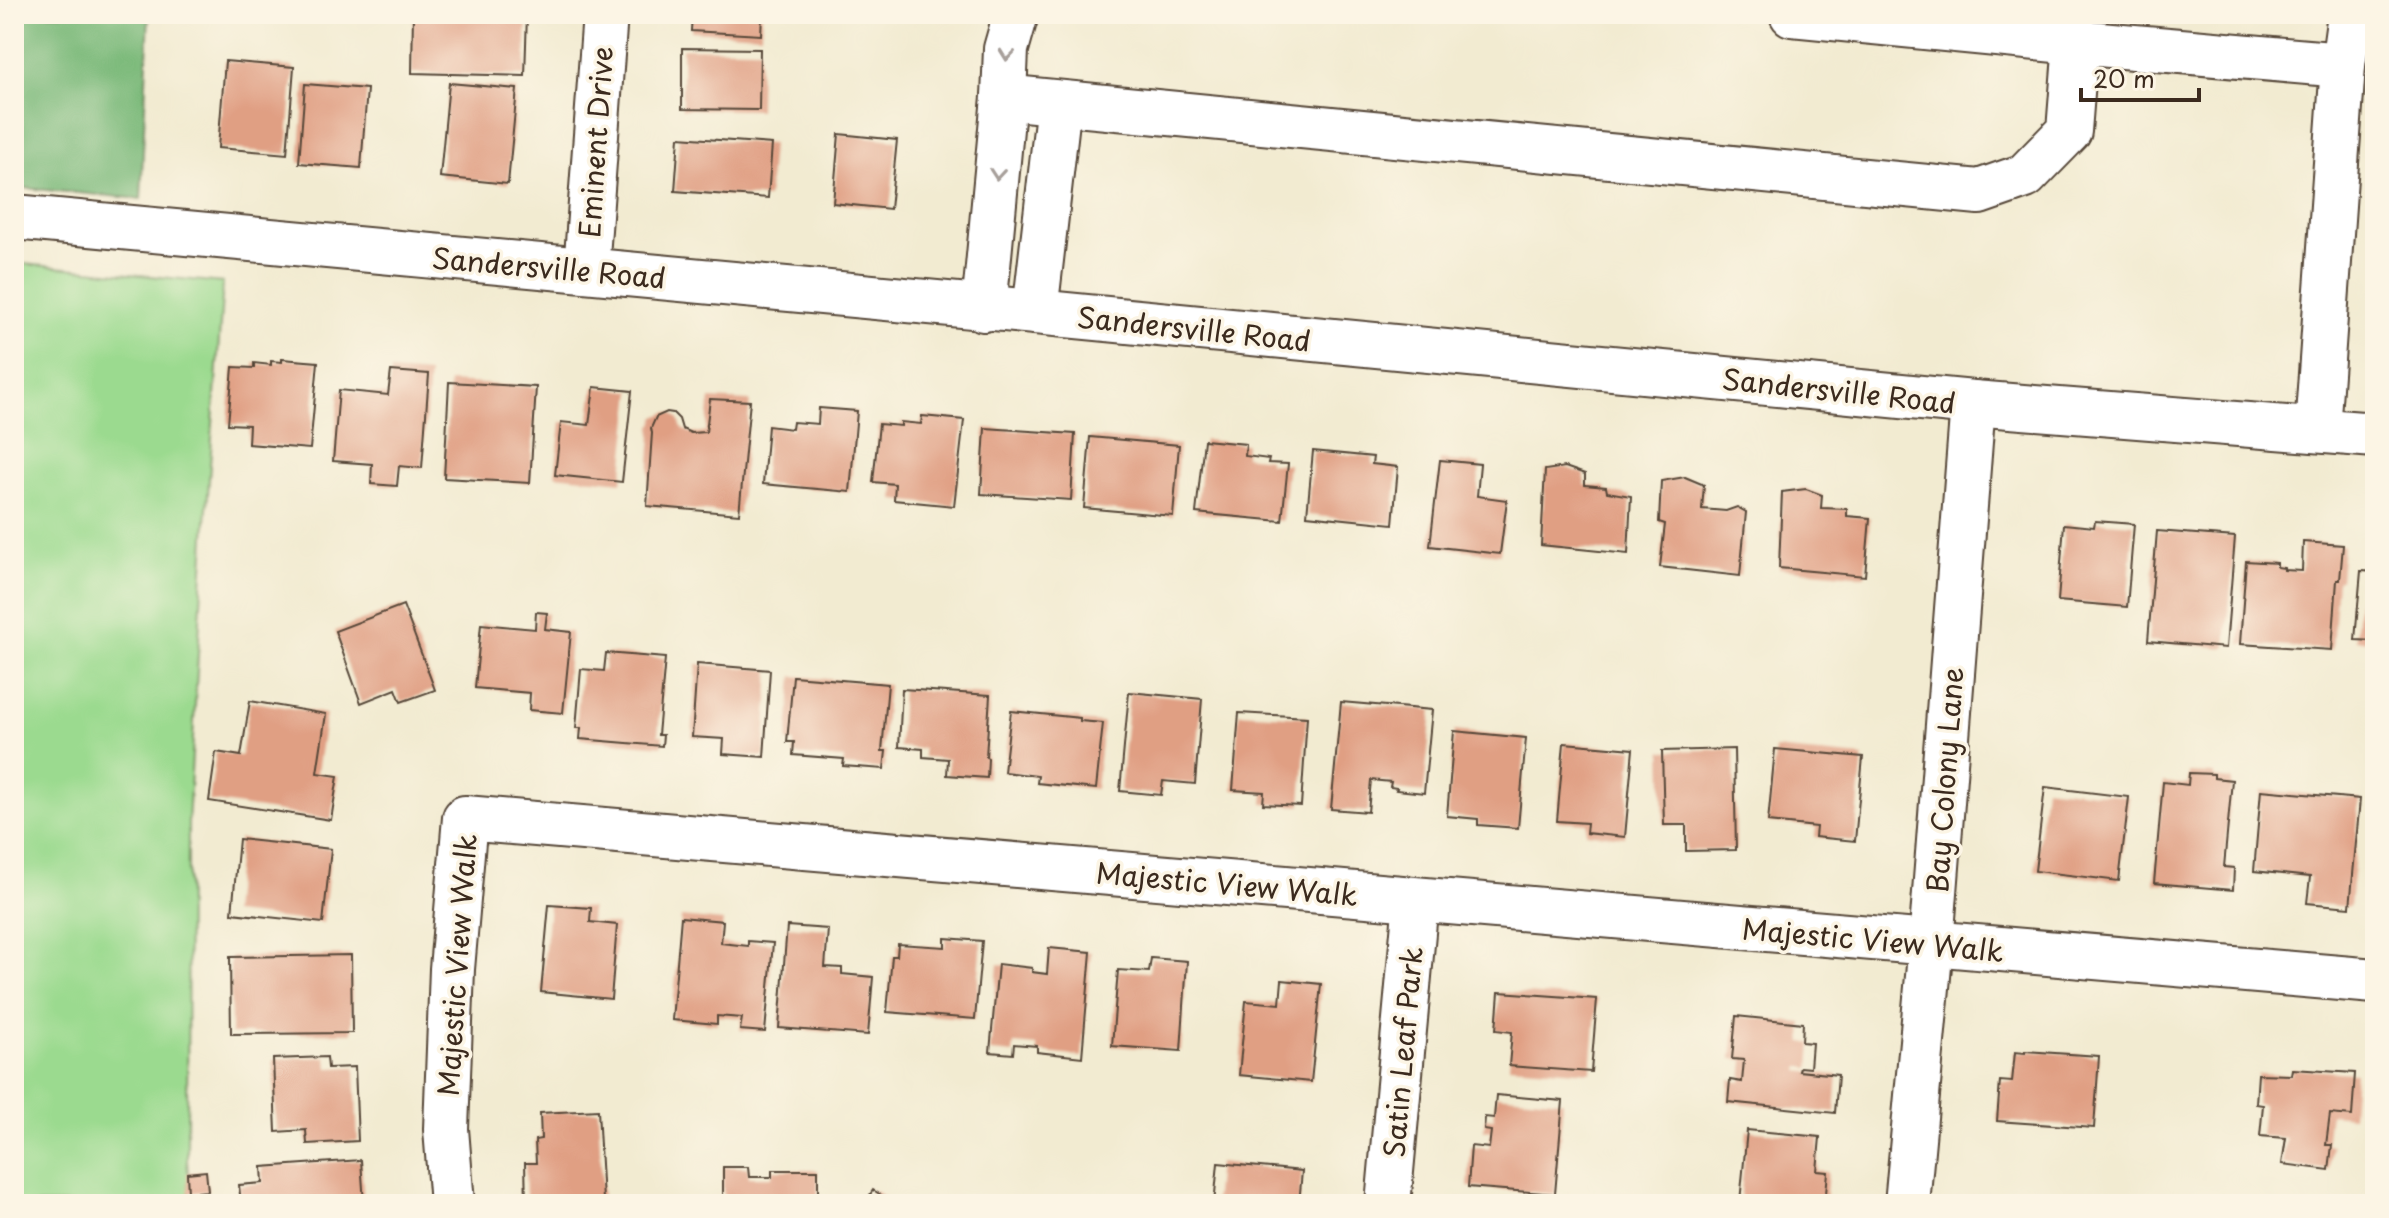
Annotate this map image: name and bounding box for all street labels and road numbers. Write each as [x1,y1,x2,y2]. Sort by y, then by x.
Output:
street label: Eminent Drive [567,45,623,239]
street label: Sandersville Road [430,235,668,299]
street label: Sandersville Road [1075,294,1313,362]
street label: Sandersville Road [1720,356,1958,424]
street label: Bay Colony Lane [1915,666,1973,894]
street label: Majestic View Walk [425,832,487,1098]
street label: Majestic View Walk [1094,850,1360,916]
street label: Majestic View Walk [1740,906,2006,972]
street label: Satin Leaf Park [1371,945,1433,1159]

